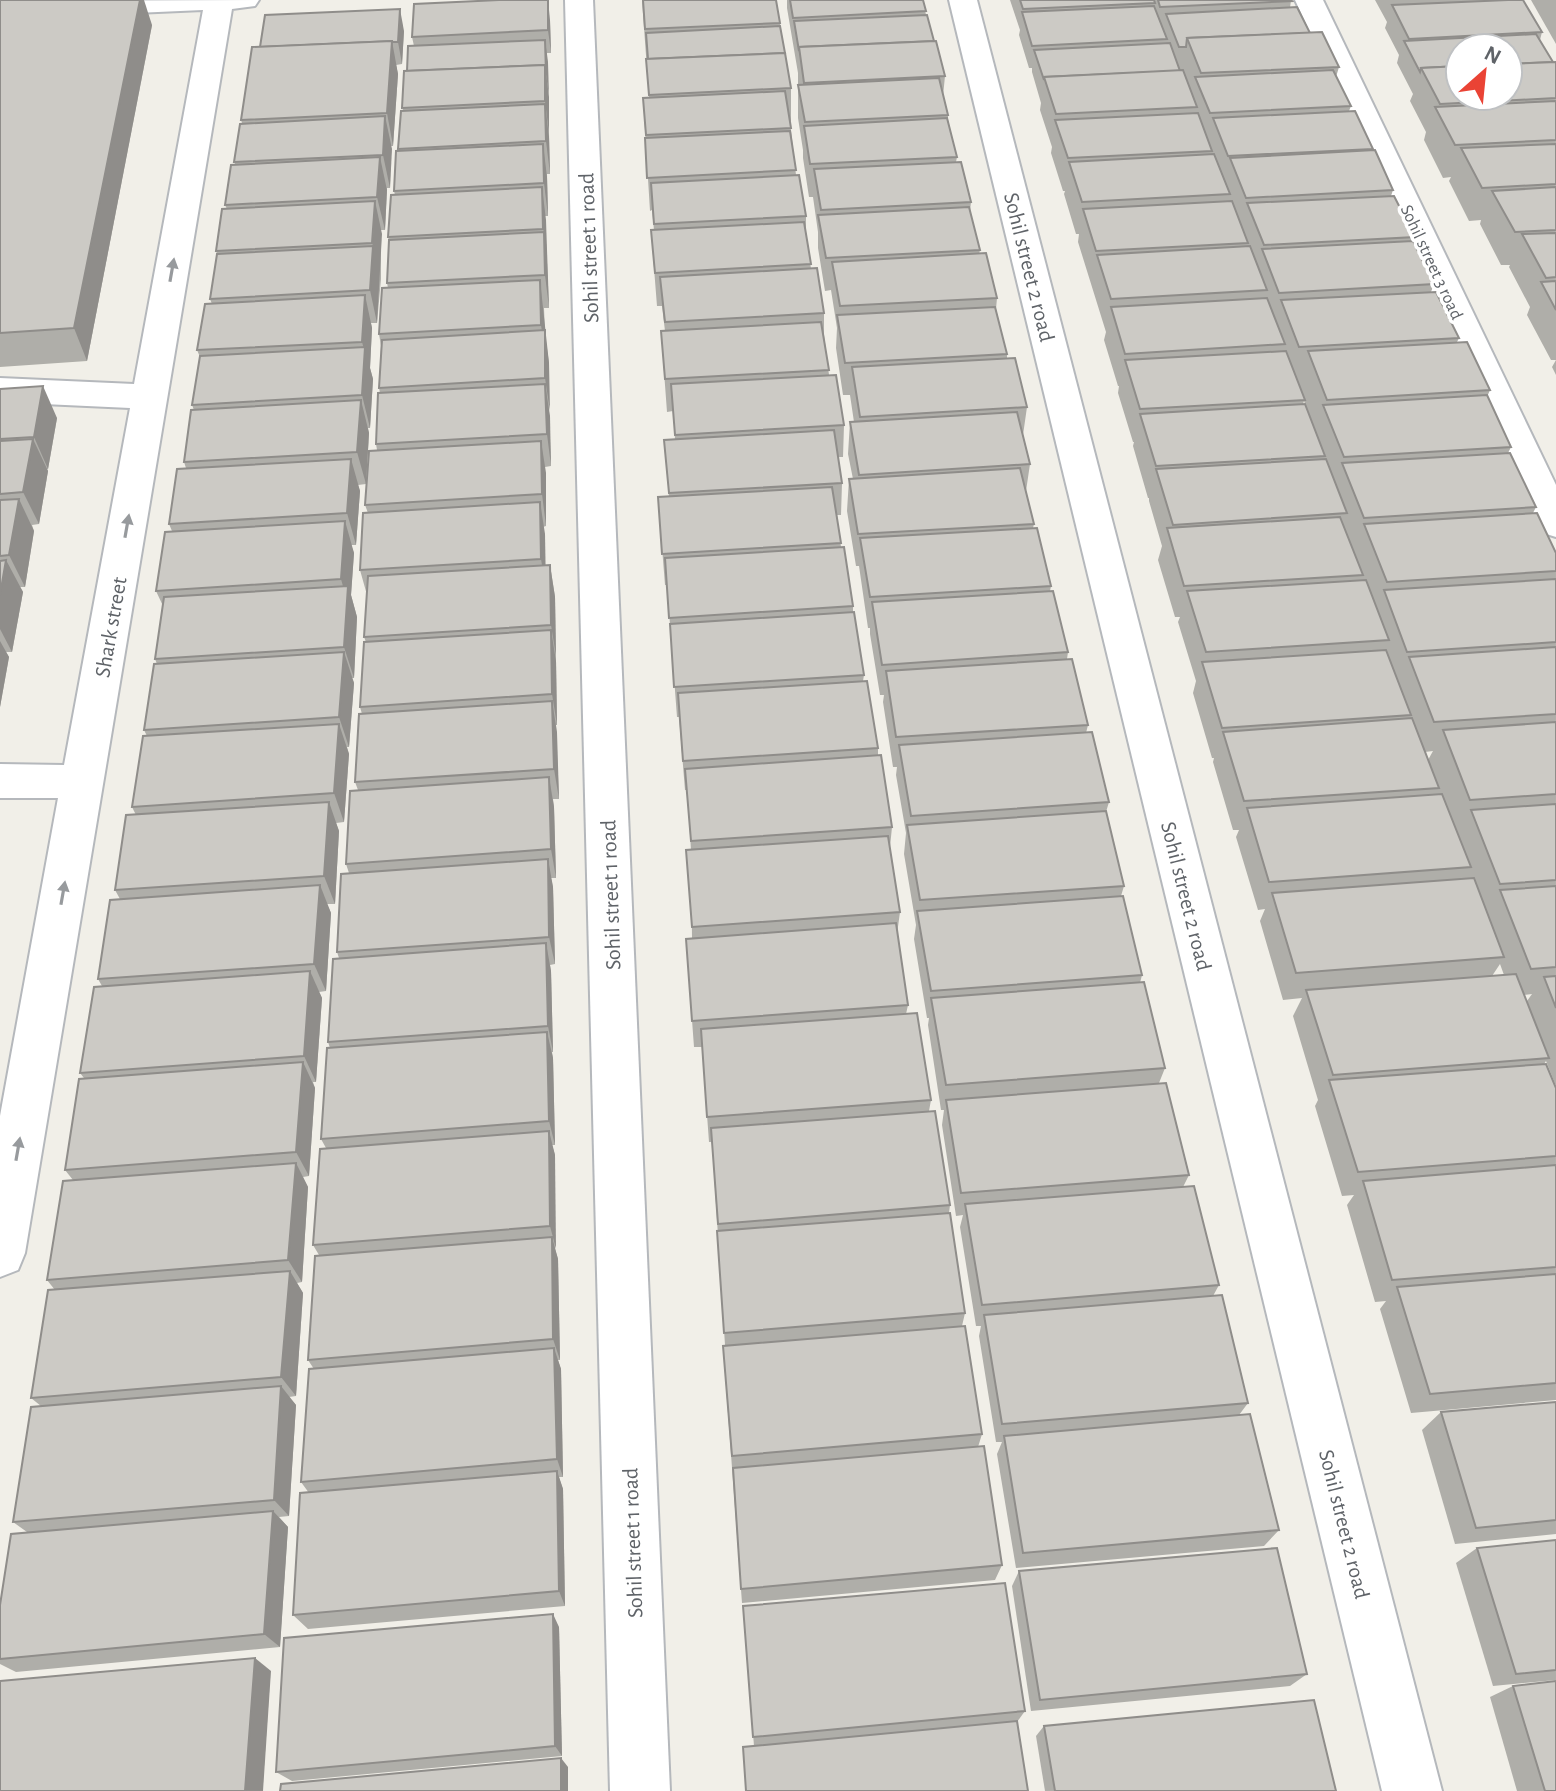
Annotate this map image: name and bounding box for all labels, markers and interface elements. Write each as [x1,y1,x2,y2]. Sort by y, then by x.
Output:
north arrow [1444,32,1524,112]
text: N [1481,42,1504,68]
street label: Sohil street 1 road [575,172,603,323]
street label: Sohil street 2 road [1000,190,1058,344]
street label: Sohil street 3 road [1397,202,1466,323]
one-way arrow [166,257,178,282]
one-way arrow [121,513,134,538]
street label: Shark street [91,575,131,679]
street label: Sohil street 1 road [597,819,625,970]
street label: Sohil street 2 road [1157,819,1215,973]
one-way arrow [58,880,70,905]
one-way arrow [13,1136,25,1161]
street label: Sohil street 2 road [1315,1447,1373,1601]
street label: Sohil street 1 road [619,1467,647,1618]

